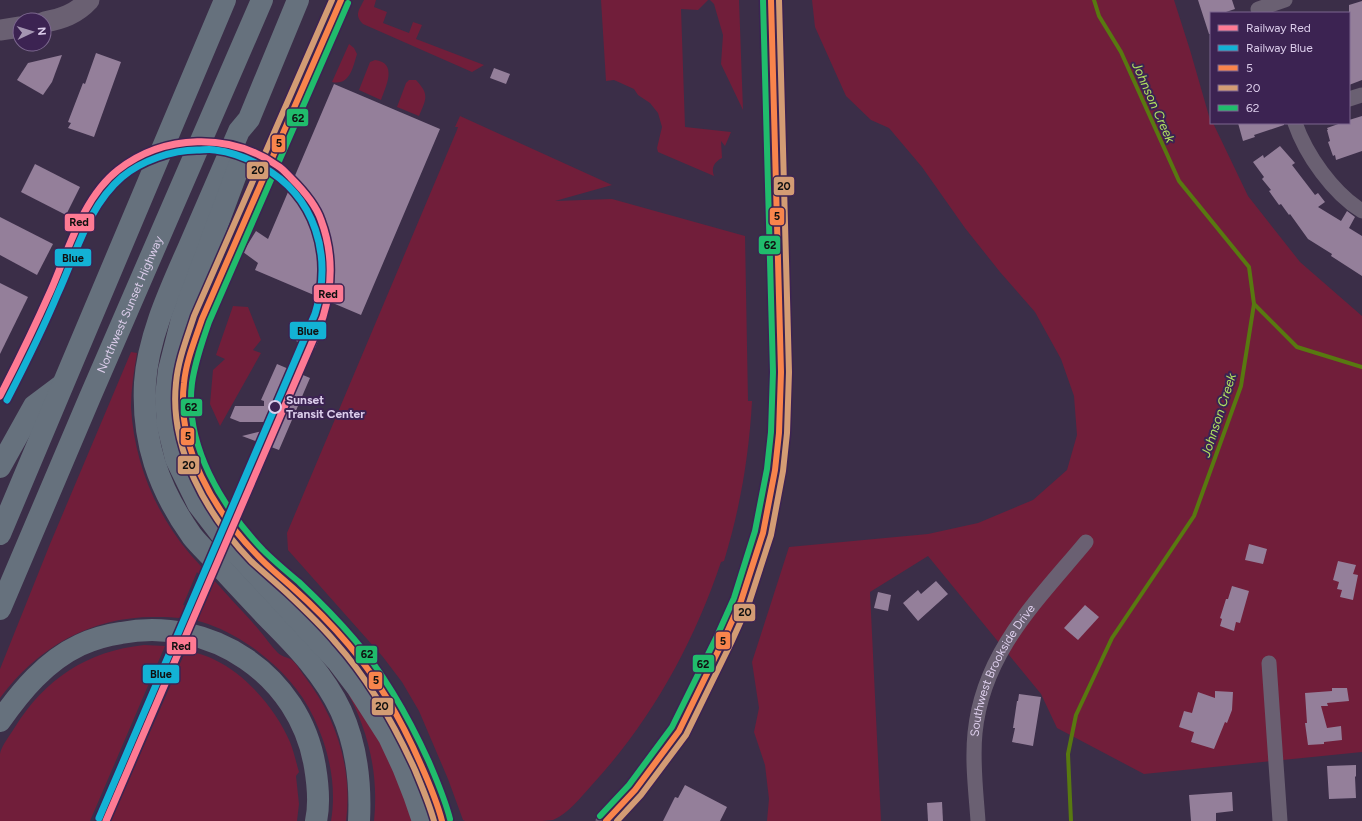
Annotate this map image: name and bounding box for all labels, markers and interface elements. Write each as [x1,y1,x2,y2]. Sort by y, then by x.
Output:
north arrow [12,12,52,52]
legend [1210,12,1350,124]
text: Railway Red [1246,21,1311,35]
text: N [35,27,48,36]
text: Railway Blue [1246,41,1313,55]
water label: Johnson Creek [1129,58,1178,146]
text: 5 [1246,61,1253,75]
text: 20 [1246,81,1261,95]
text: 62 [1246,101,1260,115]
line badge: 62 [286,108,309,127]
text: 62 [292,112,304,125]
line badge: 5 [271,134,286,153]
text: 5 [276,137,282,150]
line badge: 20 [246,161,269,180]
text: 20 [251,164,265,177]
line badge: 20 [773,176,795,196]
text: 20 [777,180,791,193]
line badge: 5 [769,207,785,226]
text: 5 [774,210,780,223]
line badge: Red [64,213,95,232]
text: Red [69,216,89,229]
street label: Northwest Sunset Highway [94,233,166,375]
line badge: 62 [758,235,781,255]
text: 62 [764,239,776,252]
line badge: Blue [54,248,92,267]
text: Blue [62,252,84,265]
line badge: Red [313,284,344,303]
text: Red [318,288,338,301]
line badge: Blue [289,321,327,340]
text: Blue [297,325,319,338]
water label: Johnson Creek [1198,371,1239,460]
place label: Sunset Transit Center [286,393,365,421]
line badge: 62 [180,398,203,417]
marker: Sunset Transit Center [268,400,282,414]
text: 62 [185,401,197,414]
line badge: 5 [180,427,195,446]
text: 5 [185,430,191,443]
line badge: 20 [177,455,200,475]
text: 20 [182,459,196,472]
street label: Southwest Brookside Drive [968,601,1038,737]
line badge: 20 [733,603,756,622]
text: 20 [738,606,752,619]
line badge: 5 [715,631,731,650]
text: 5 [720,635,726,648]
line badge: Red [166,636,197,655]
text: Red [171,640,191,653]
line badge: 62 [355,645,378,664]
text: 62 [361,648,373,661]
line badge: 62 [692,654,715,673]
text: 62 [697,658,709,671]
line badge: Blue [142,664,180,684]
text: Blue [150,668,172,681]
line badge: 5 [368,671,383,690]
text: 5 [373,674,379,687]
line badge: 20 [371,697,394,716]
text: 20 [375,700,389,713]

